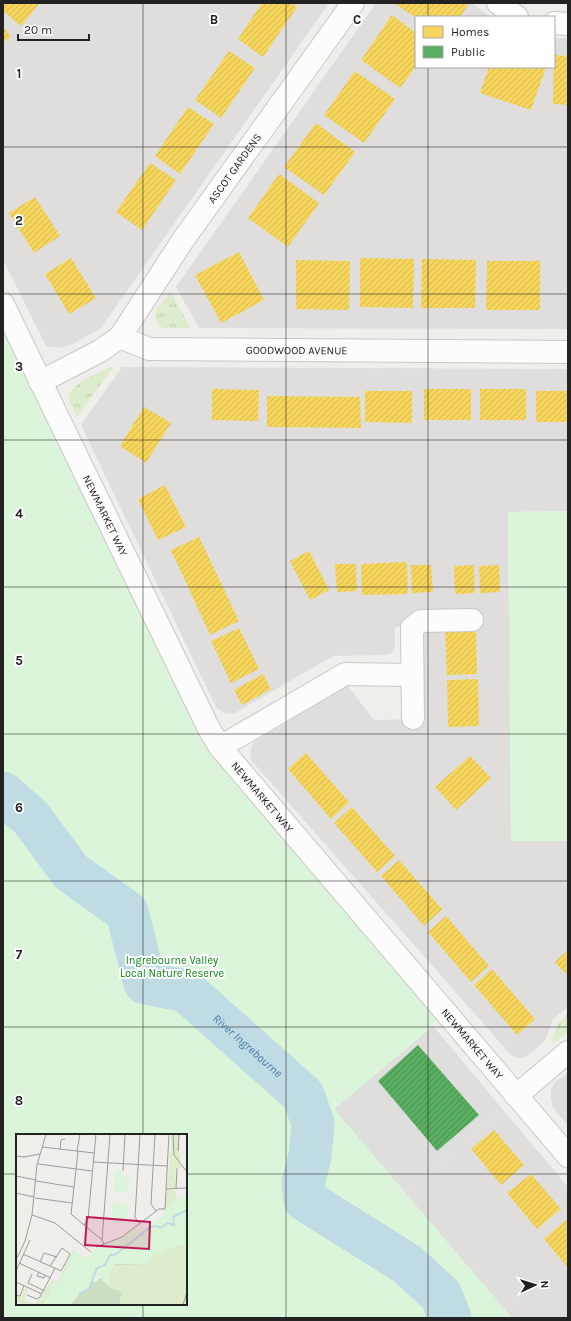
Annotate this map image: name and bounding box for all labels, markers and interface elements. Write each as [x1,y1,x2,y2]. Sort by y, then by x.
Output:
text: B [210,12,218,27]
text: C [353,12,361,27]
scale bar [18,16,89,42]
legend [415,16,555,68]
text: 20 m [24,23,52,37]
text: Homes [451,25,489,39]
text: Public [451,45,485,59]
text: 1 [17,66,21,81]
street label: ASCOT GARDENS [206,131,264,206]
text: 2 [15,213,23,228]
street label: GOODWOOD AVENUE [246,344,348,357]
text: 3 [15,359,23,374]
street label: NEWMARKET WAY [80,473,130,558]
text: 4 [15,506,23,521]
text: 5 [15,653,23,668]
street label: NEWMARKET WAY [228,759,296,835]
text: 6 [15,800,23,815]
text: 7 [16,947,23,962]
park label: Ingrebourne Valley Local Nature Reserve [120,954,224,980]
street label: NEWMARKET WAY [438,1006,506,1082]
water label: River Ingrebourne [210,1011,285,1080]
text: 8 [15,1093,23,1108]
inset map [16,1134,187,1305]
north arrow [515,1265,555,1305]
text: N [538,1280,551,1289]

